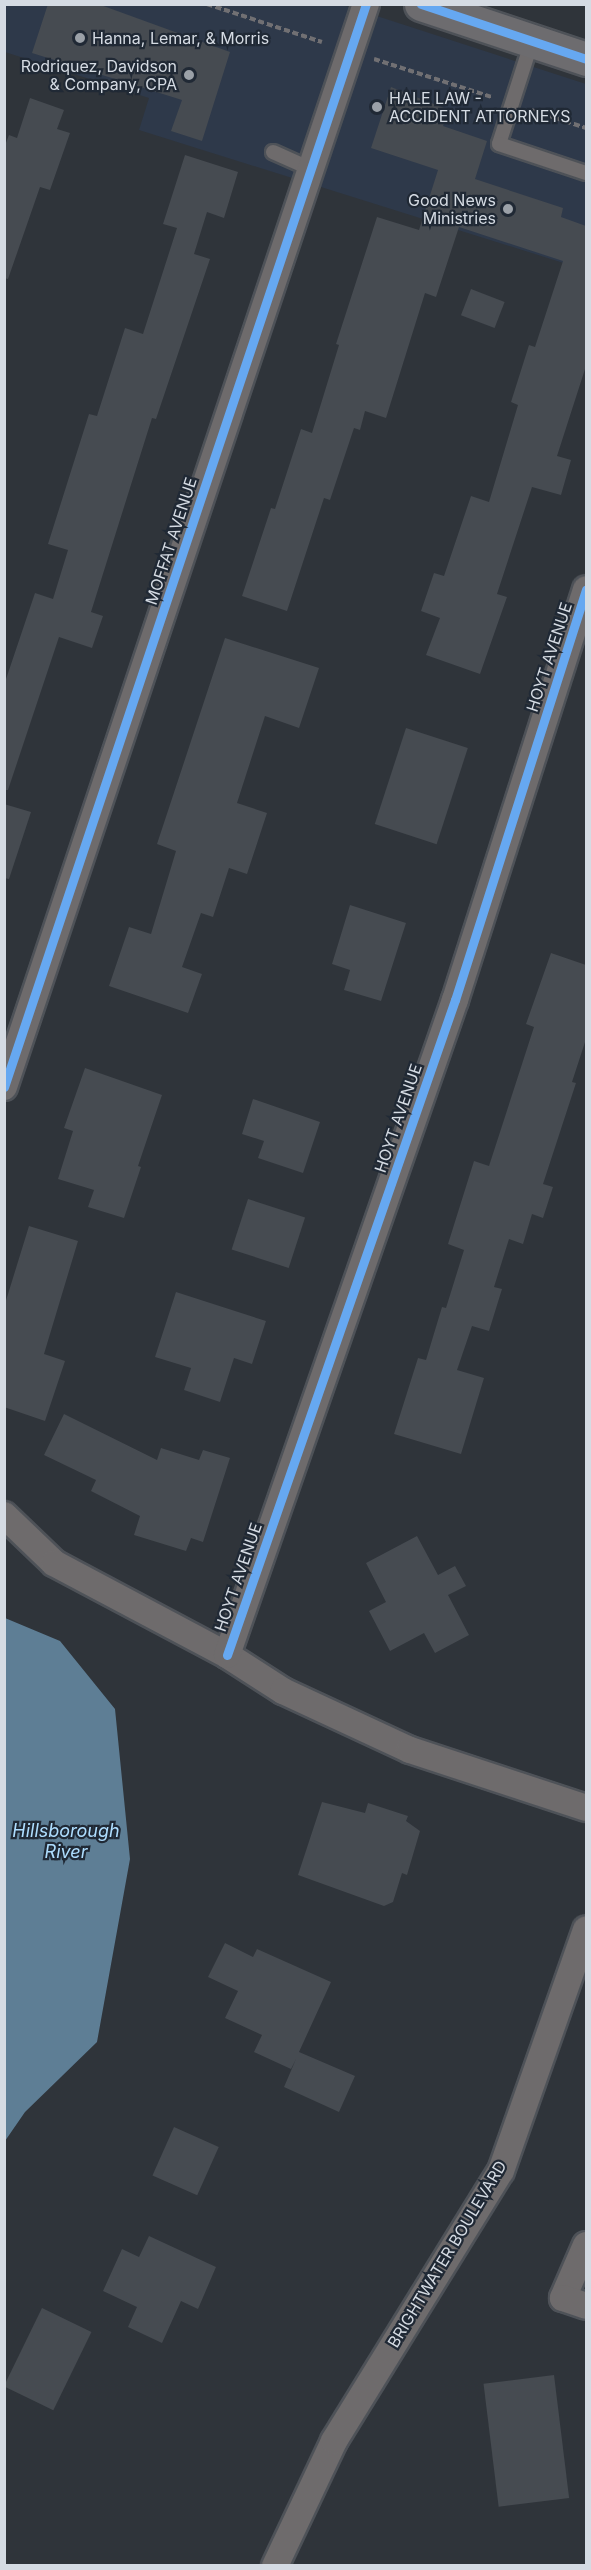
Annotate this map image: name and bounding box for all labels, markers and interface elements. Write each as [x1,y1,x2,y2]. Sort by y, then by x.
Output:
place label: Hanna, Lemar, & Morris [92,28,269,48]
marker: Hanna, Lemar, & Morris [73,31,87,45]
place label: Rodriquez, Davidson & Company, CPA [21,56,177,94]
marker: Rodriquez, Davidson & Company, CPA [182,68,196,82]
place label: HALE LAW - ACCIDENT ATTORNEYS [389,88,570,126]
marker: HALE LAW - ACCIDENT ATTORNEYS [370,100,384,114]
place label: Good News Ministries [408,190,496,228]
marker: Good News Ministries [501,202,515,216]
street label: MOFFAT AVENUE [141,475,201,607]
street label: HOYT AVENUE [522,600,576,714]
street label: HOYT AVENUE [370,1061,426,1175]
street label: HOYT AVENUE [210,1520,266,1634]
water label: Hillsborough River [12,1821,120,1864]
street label: BRIGHTWATER BOULEVARD [384,2157,510,2351]

